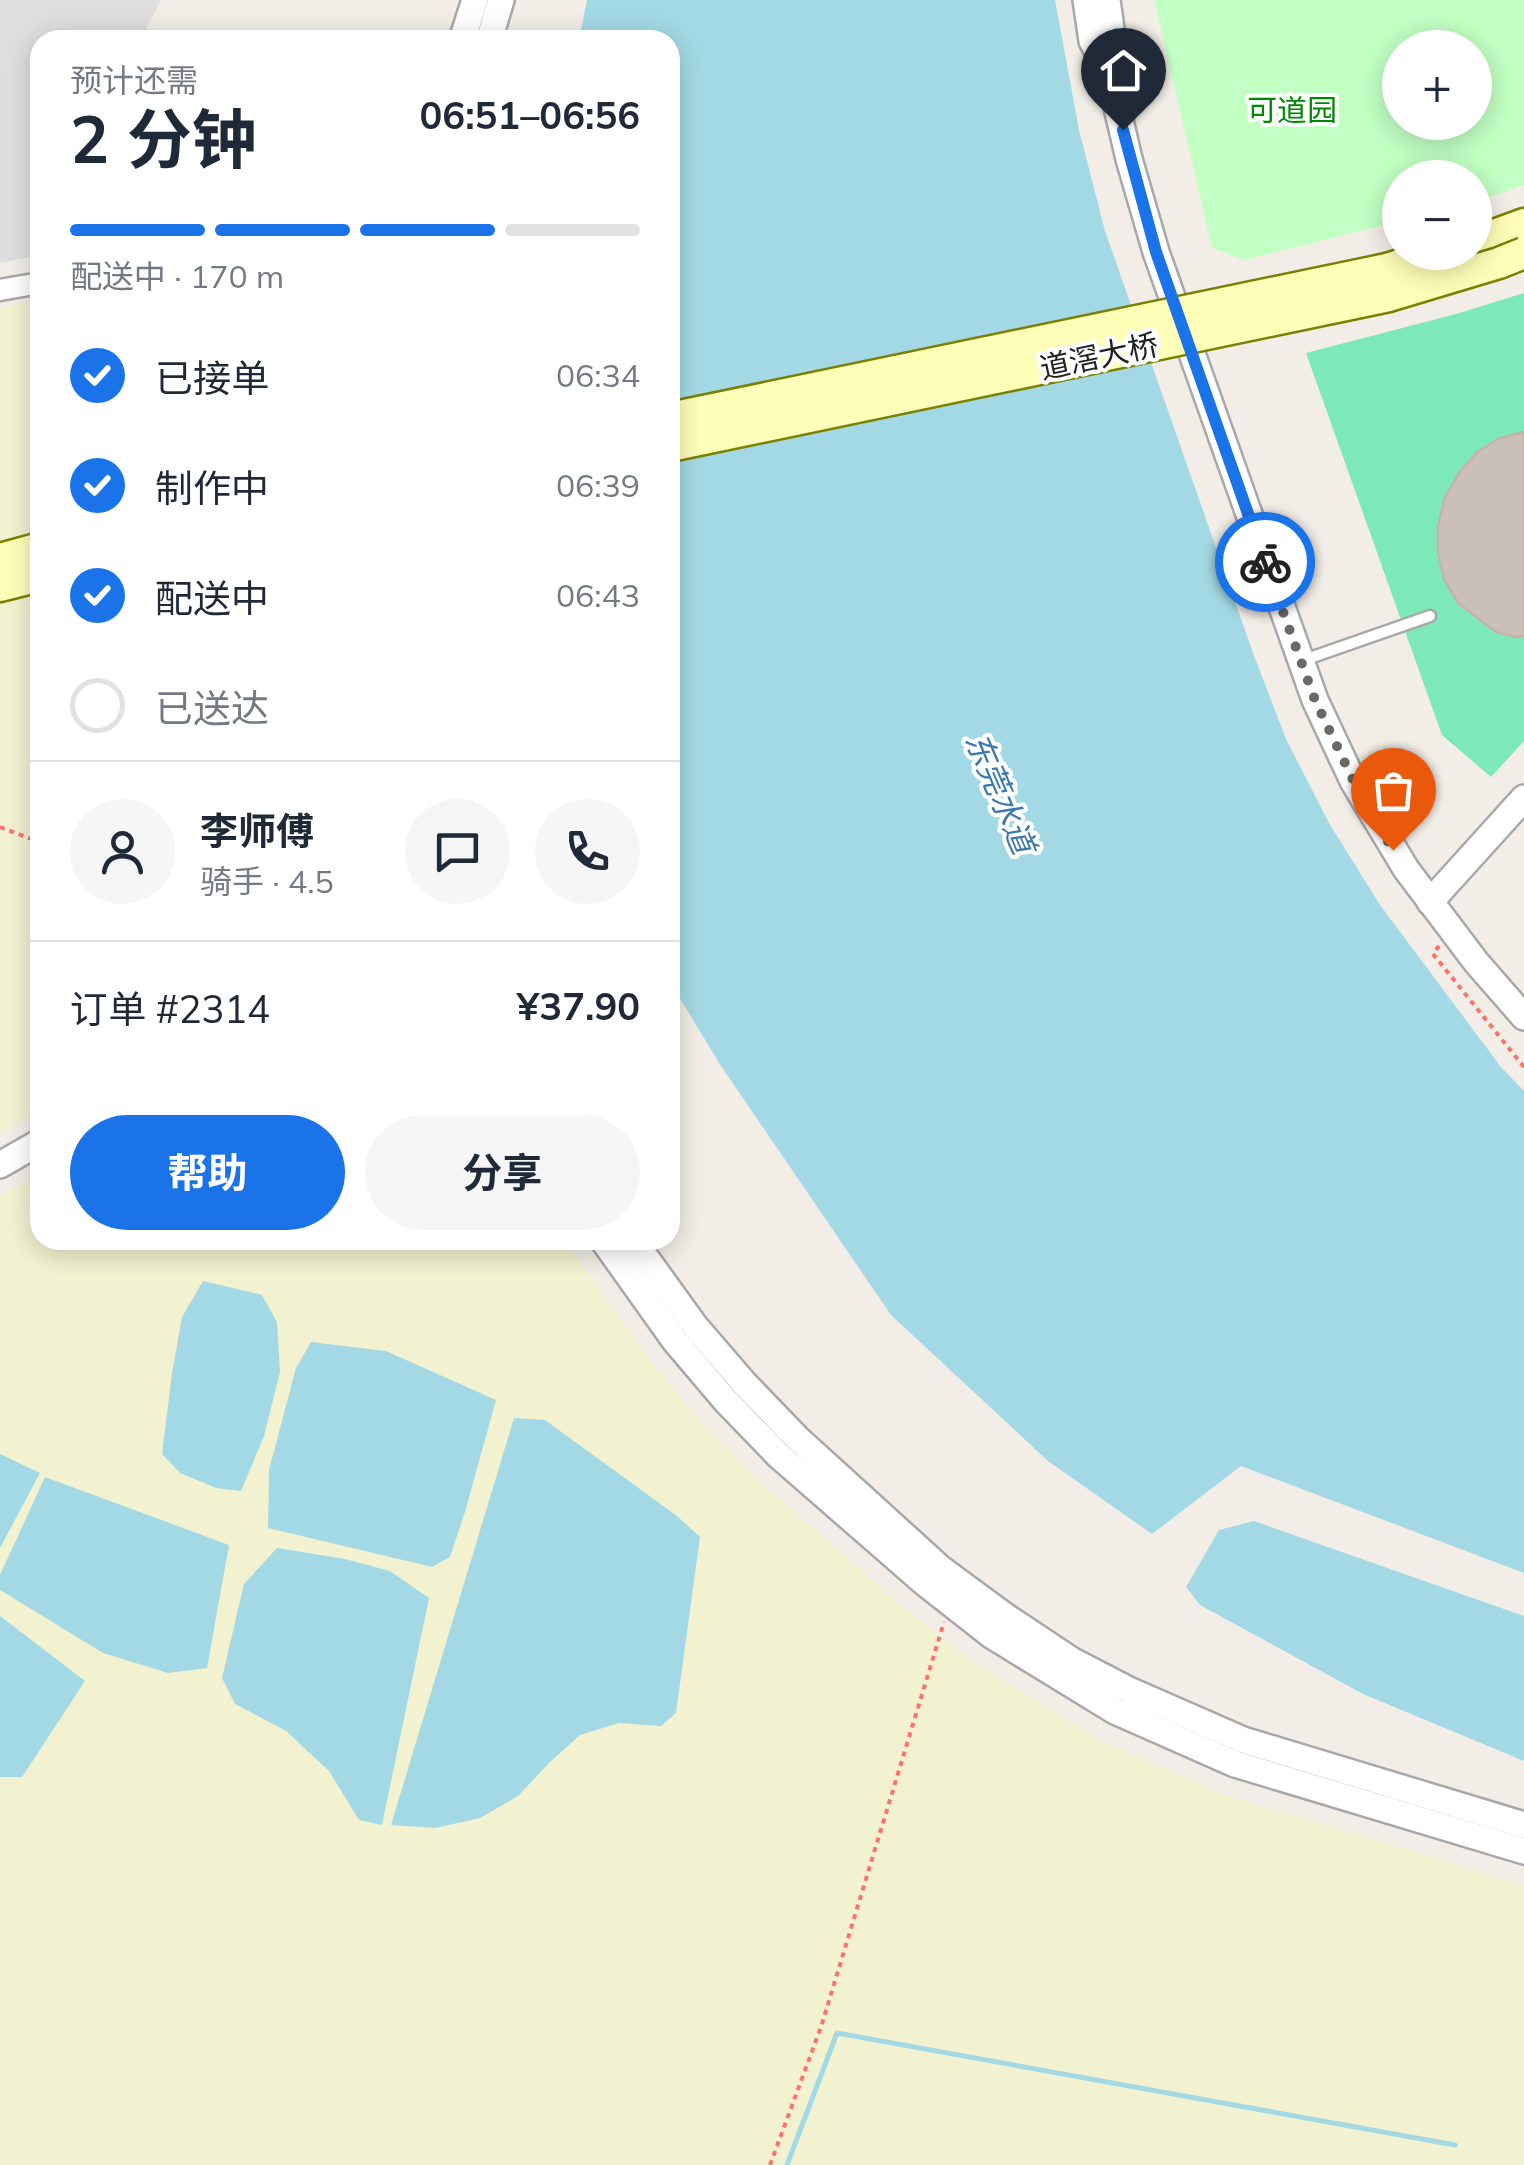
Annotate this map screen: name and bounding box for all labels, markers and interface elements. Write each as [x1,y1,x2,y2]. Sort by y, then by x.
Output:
pin [1081,28,1166,131]
map controls [1382,30,1492,270]
button: + [1382,30,1492,140]
icon: home [1096,43,1151,98]
text: 预计还需 [70,60,198,100]
text: 06:51–06:56 [420,91,640,139]
park label: 可道园 [1247,91,1337,129]
text: 2 分钟 [70,98,257,179]
button: − [1382,160,1492,270]
text: 配送中 · 170 m [70,256,284,296]
street label: 道滘大桥 [1036,325,1161,387]
icon: check [70,348,125,403]
text: 已接单 [155,354,269,402]
text: 06:34 [556,355,640,395]
icon: check [70,458,125,513]
text: 制作中 [155,464,269,512]
text: 06:39 [556,465,640,505]
courier [1215,512,1315,612]
icon: bike [1238,535,1293,590]
icon: check [70,568,125,623]
text: 配送中 [155,574,269,622]
text: 06:43 [556,575,640,615]
text: 已送达 [155,684,269,732]
water label: 东莞水道 [958,726,1046,863]
pin [1351,748,1436,851]
icon: bag [1366,763,1421,818]
button: person [70,799,175,904]
button: chat [405,799,510,904]
button: phone [535,799,640,904]
text: 李师傅 [200,807,314,855]
text: 骑手 · 4.5 [200,861,334,901]
text: ¥37.90 [517,982,640,1030]
text: 订单 #2314 [70,985,270,1033]
button: 帮助 [70,1115,345,1230]
button: 分享 [365,1115,640,1230]

